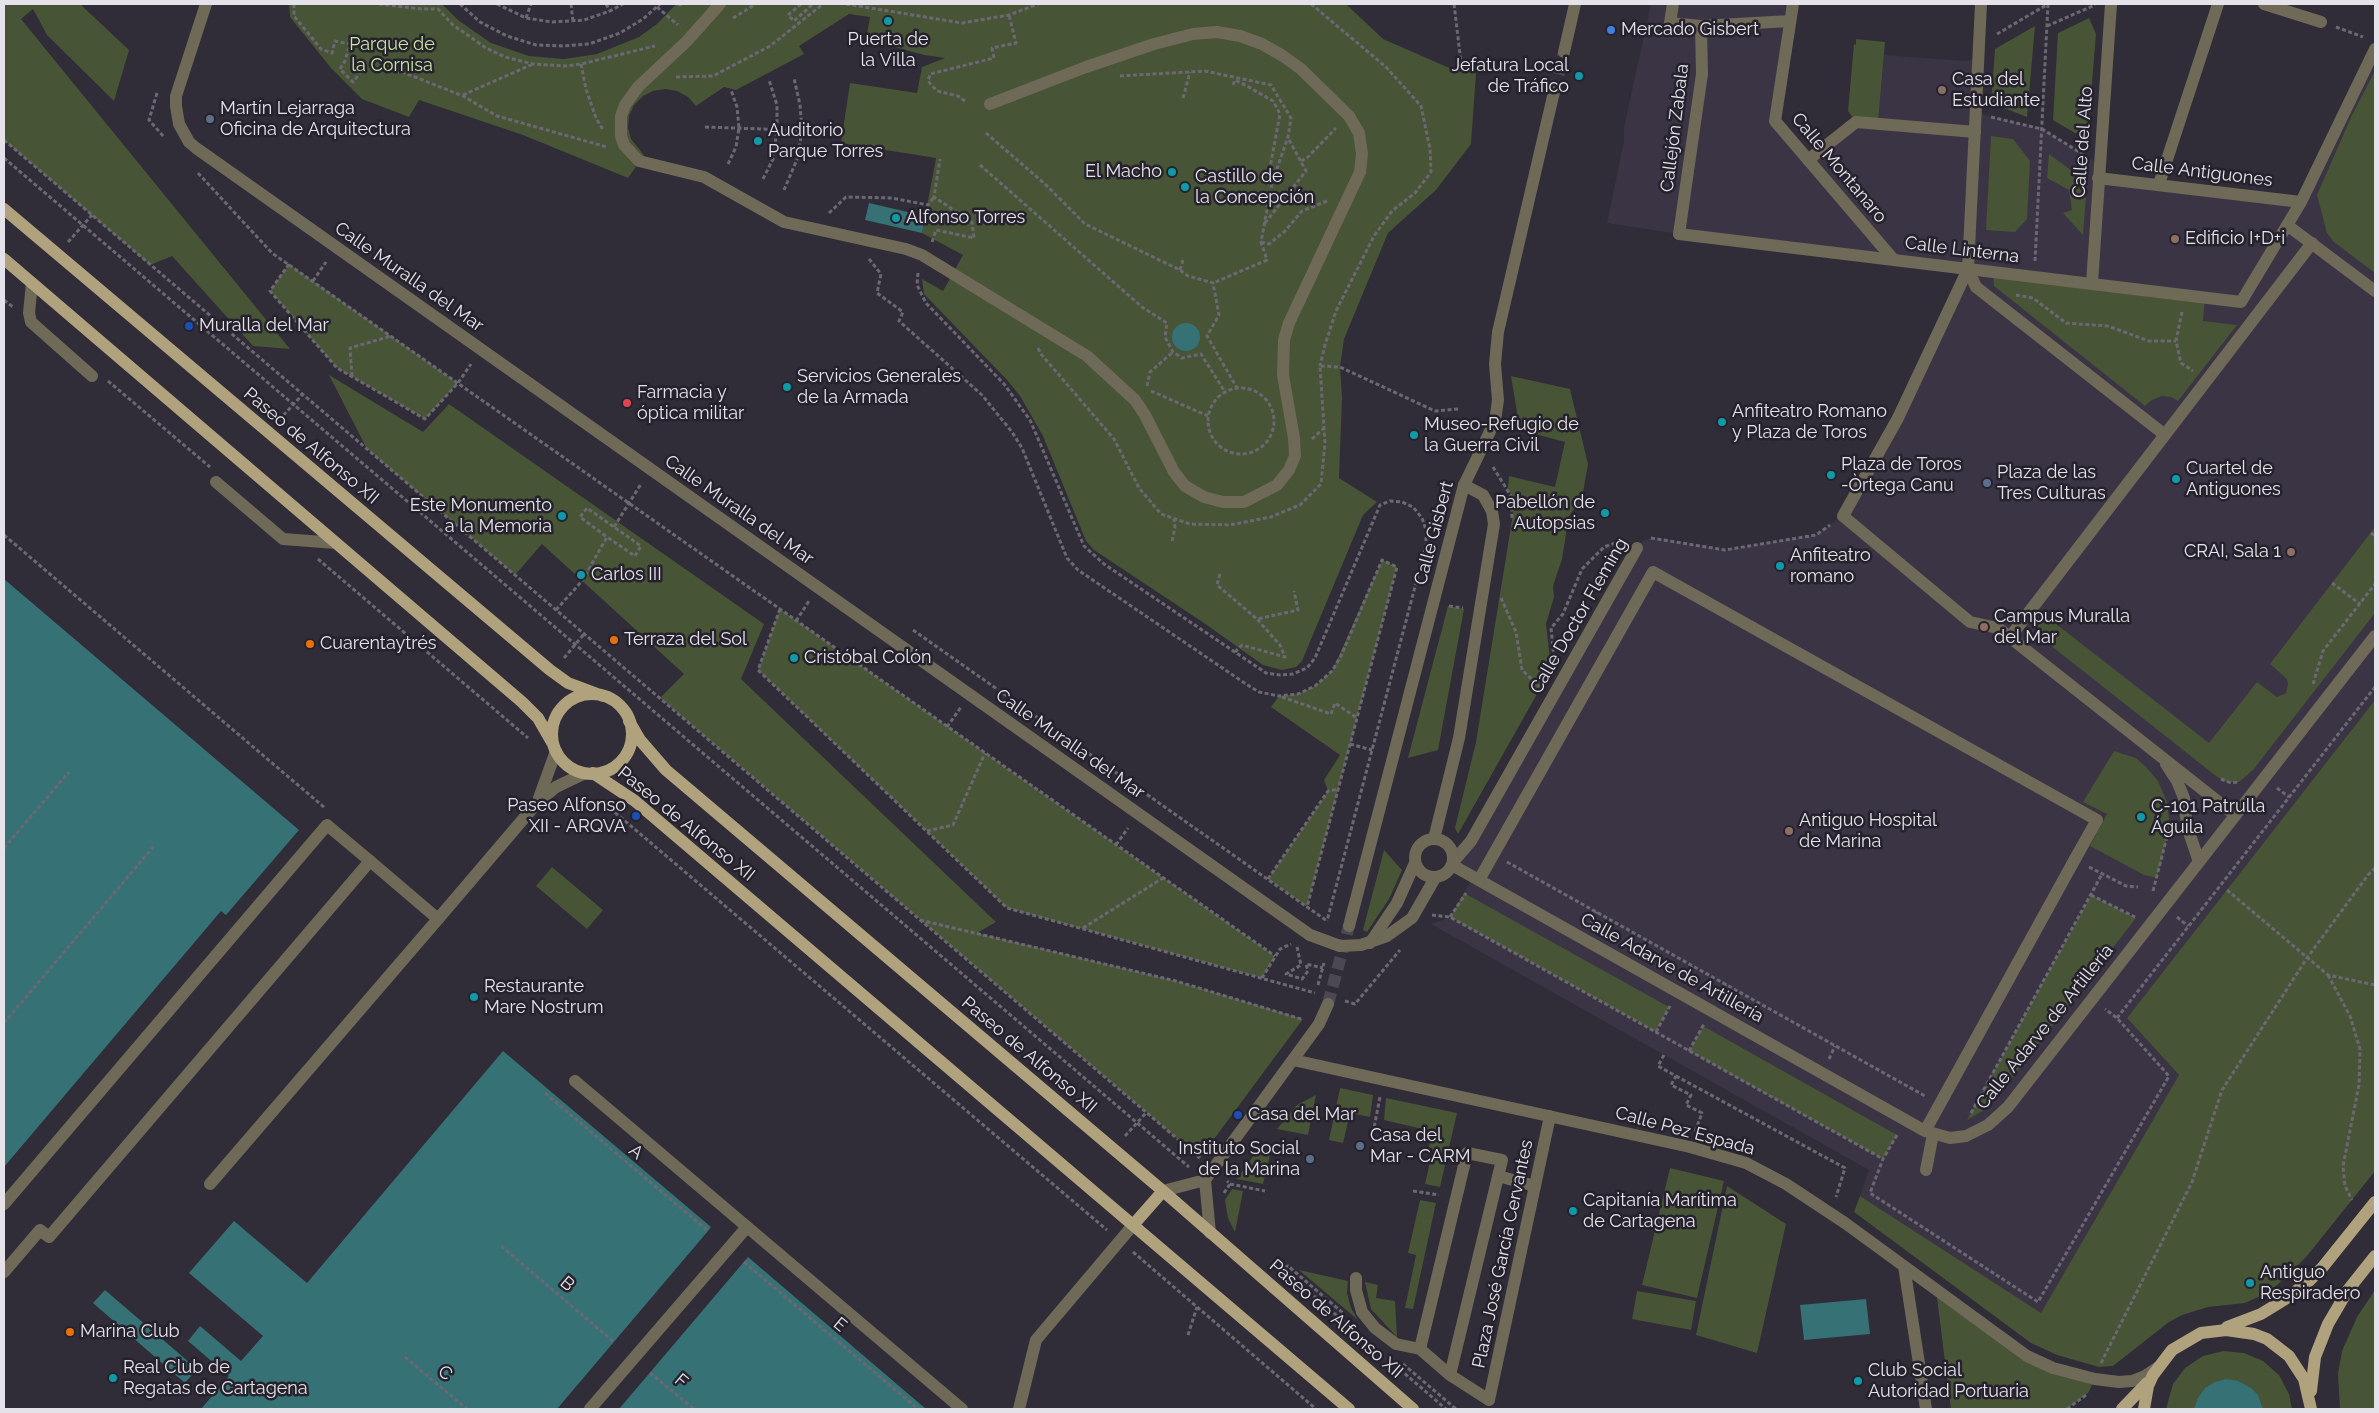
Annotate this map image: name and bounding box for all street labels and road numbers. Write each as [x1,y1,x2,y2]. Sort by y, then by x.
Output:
street label: Callejón Zabala [1656,63,1694,193]
street label: Calle del Alto [2068,85,2098,199]
street label: Calle Montanaro [1787,109,1891,227]
street label: Calle Antiguones [2130,153,2274,191]
street label: Calle Muralla del Mar [330,217,488,337]
street label: Calle Linterna [1904,232,2020,268]
street label: Paseo de Alfonso XII [239,383,383,509]
street label: Calle Muralla del Mar [660,450,818,570]
street label: Calle Gisbert [1410,479,1458,587]
street label: Calle Doctor Fleming [1526,534,1632,698]
street label: Calle Muralla del Mar [991,684,1149,804]
street label: Paseo de Alfonso XII [613,762,759,886]
street label: Calle Adarve de Artillería [1577,909,1767,1027]
street label: Calle Adarve de Artillería [1972,940,2118,1114]
street label: Paseo de Alfonso XII [957,992,1101,1118]
street label: Calle Pez Espada [1613,1102,1757,1160]
street label: Plaza José García Cervantes [1468,1138,1538,1370]
street label: A [624,1140,648,1164]
street label: Paseo de Alfonso XII [1265,1255,1407,1383]
street label: B [555,1272,579,1296]
street label: E [829,1313,851,1337]
street label: C [433,1361,457,1385]
street label: F [670,1369,692,1393]

